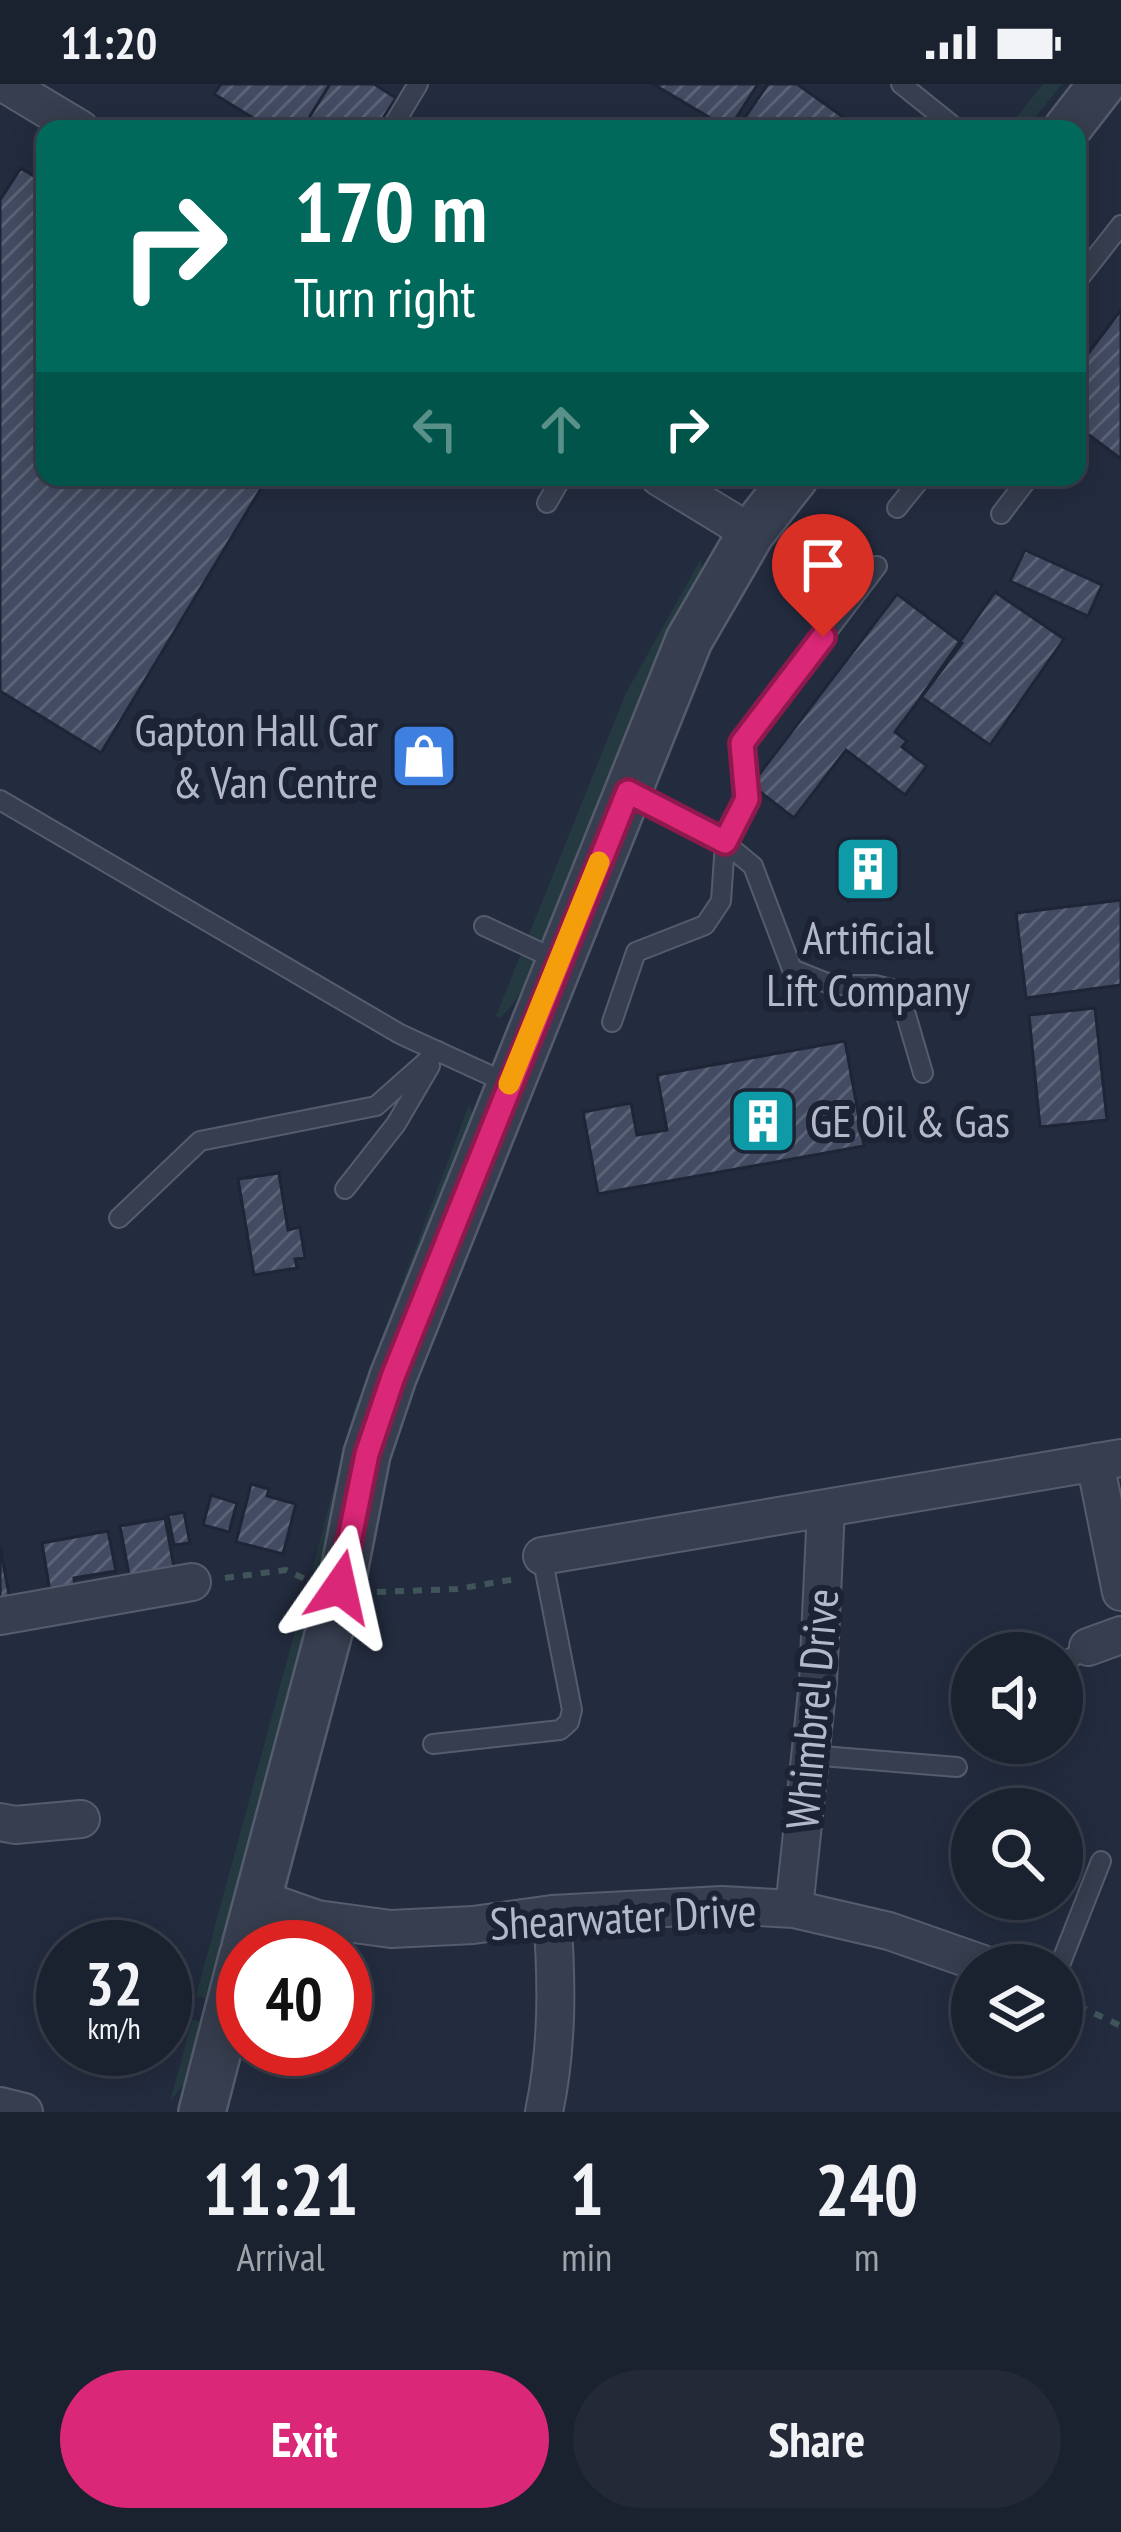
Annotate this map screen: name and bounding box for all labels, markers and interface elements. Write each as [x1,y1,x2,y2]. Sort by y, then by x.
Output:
text: 11:20 [60,13,157,71]
text: 170 m [294,156,487,265]
icon: right [96,168,252,324]
text: Turn right [294,262,475,332]
icon: left [402,396,468,462]
icon: ahead [528,396,594,462]
icon: right [654,396,720,462]
pin [772,514,874,637]
icon: arrive [790,532,856,598]
place label: Gapton Hall Car & Van Centre [135,700,379,810]
shop icon: Gapton Hall Car & Van Centre [389,721,459,791]
building icon: Artificial Lift Company [833,834,903,904]
place label: Artificial Lift Company [766,908,970,1018]
building icon: GE Oil & Gas [728,1086,798,1156]
place label: GE Oil & Gas [810,1091,1010,1149]
position arrow [277,1524,403,1650]
street label: Whimbrel Drive [772,1586,850,1832]
map controls [951,1632,1083,2076]
button: sound [951,1632,1083,1764]
button: search [951,1788,1083,1920]
street label: Shearwater Drive [488,1880,758,1952]
speed limit sign: 40 [216,1920,372,2076]
text: 32 [85,1944,143,2022]
button: layers [951,1944,1083,2076]
text: km/h [87,2008,141,2047]
text: 11:21 [203,2142,359,2235]
text: 1 [570,2142,604,2235]
text: 240 [815,2142,918,2235]
text: Arrival [237,2231,325,2282]
text: min [561,2231,612,2282]
text: m [854,2231,879,2282]
button: Exit [60,2370,549,2508]
button: Share [573,2370,1061,2508]

